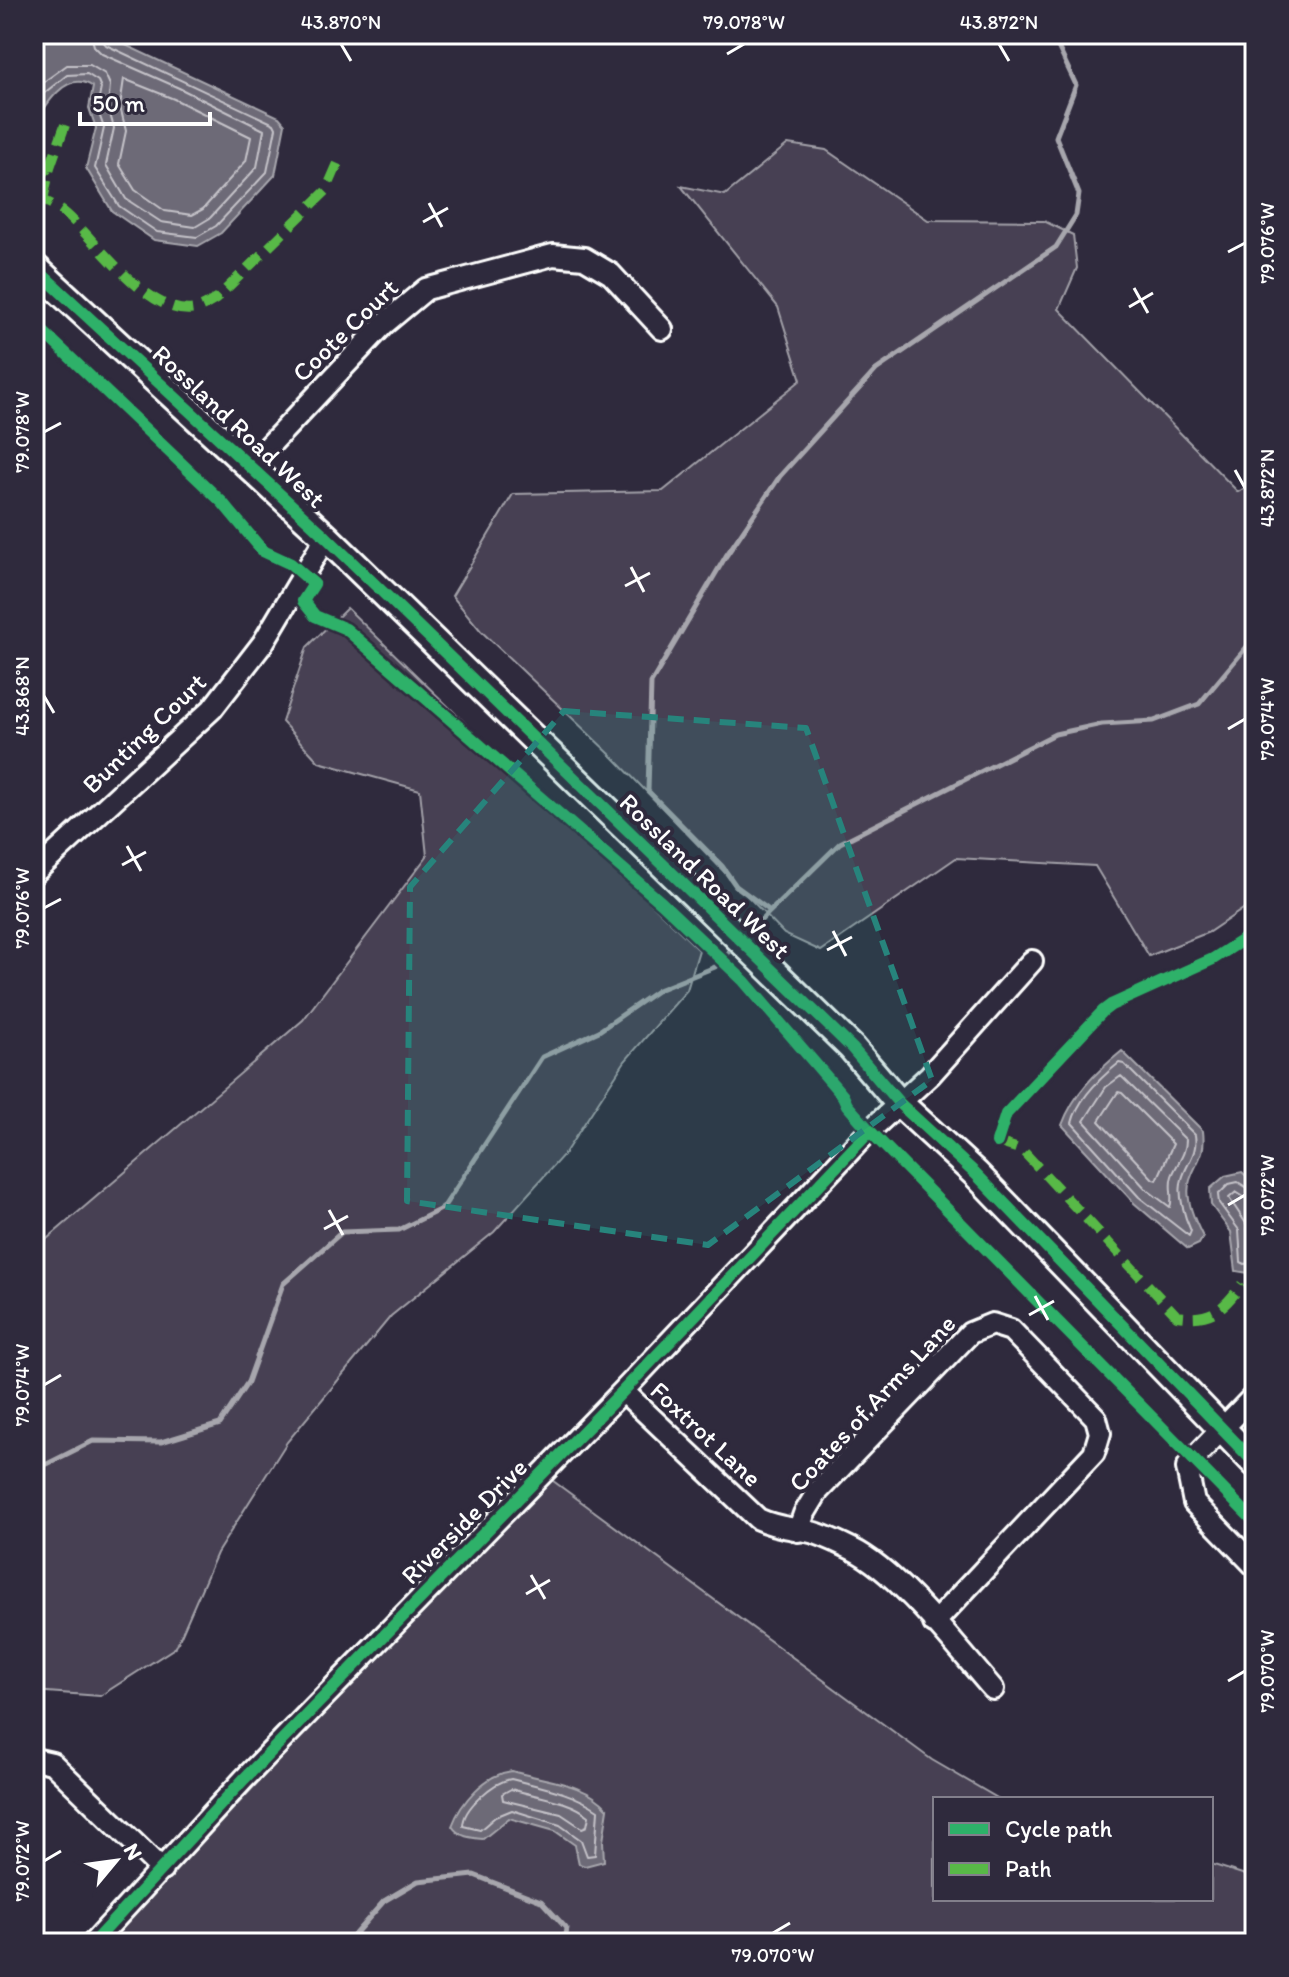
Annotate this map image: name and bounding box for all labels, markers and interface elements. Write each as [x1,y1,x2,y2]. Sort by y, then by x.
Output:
text: 43.870°N [301,10,381,34]
text: 79.078°W [703,10,785,34]
text: 43.872°N [960,10,1038,34]
scale bar [80,76,210,126]
text: 50 m [92,89,145,118]
text: 79.076°W [1255,202,1279,284]
street label: Coote Court [285,271,405,388]
street label: Rossland Road West [146,338,332,515]
text: 79.078°W [10,391,34,473]
text: 43.872°N [1255,449,1279,527]
text: 43.868°N [10,656,34,736]
street label: Bunting Court [75,666,213,800]
text: 79.074°W [1255,678,1279,760]
street label: Rossland Road West [613,786,797,966]
text: 79.076°W [10,867,34,949]
text: 79.072°W [1255,1154,1279,1236]
street label: Coates of Arms Lane [782,1308,962,1498]
text: 79.074°W [10,1344,34,1426]
street label: Foxtrot Lane [644,1374,768,1494]
street label: Riverside Drive [394,1451,534,1591]
text: 79.070°W [1255,1630,1279,1712]
legend [933,1797,1213,1901]
text: Cycle path [1005,1814,1112,1843]
text: 79.072°W [10,1820,34,1902]
north arrow [76,1821,156,1901]
text: N [118,1839,148,1865]
text: Path [1005,1854,1052,1883]
text: 79.070°W [732,1943,814,1967]

